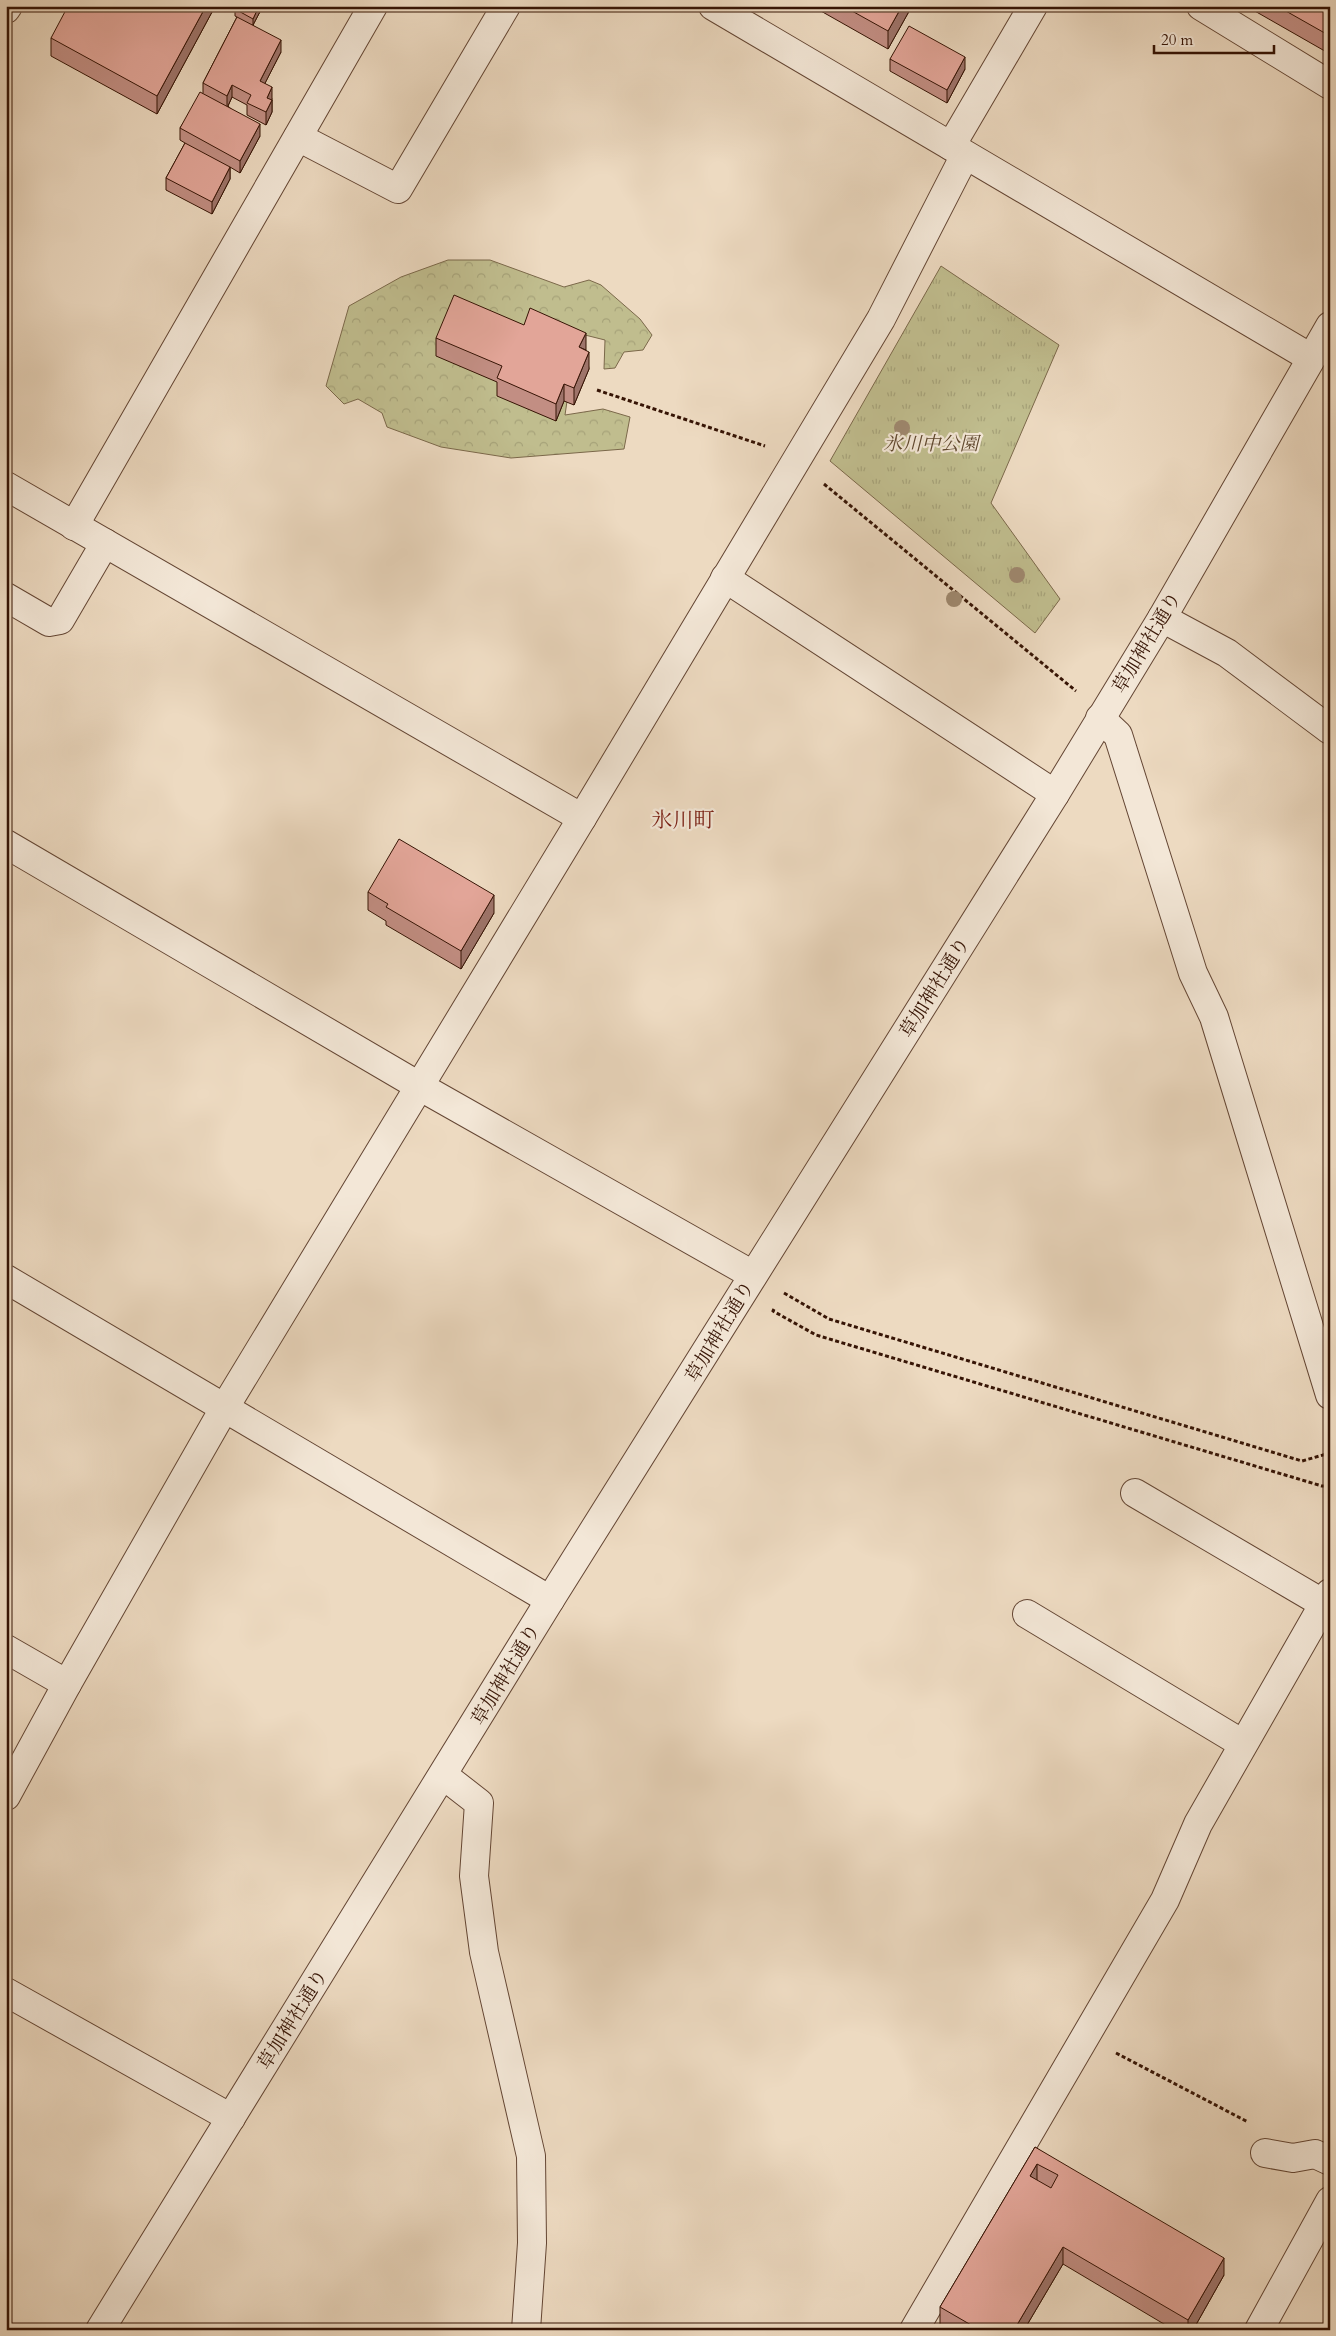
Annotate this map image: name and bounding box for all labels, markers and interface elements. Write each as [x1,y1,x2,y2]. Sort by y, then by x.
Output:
scale bar [1154,22,1274,54]
text: 20 m [1161,30,1193,50]
park label: 氷川中公園 [883,431,981,457]
street label: 草加神社通り [1106,587,1187,698]
district label: 氷川町 [652,806,715,835]
street label: 草加神社通り [894,932,976,1043]
street label: 草加神社通り [679,1276,760,1387]
street label: 草加神社通り [465,1619,546,1730]
street label: 草加神社通り [252,1964,334,2075]

